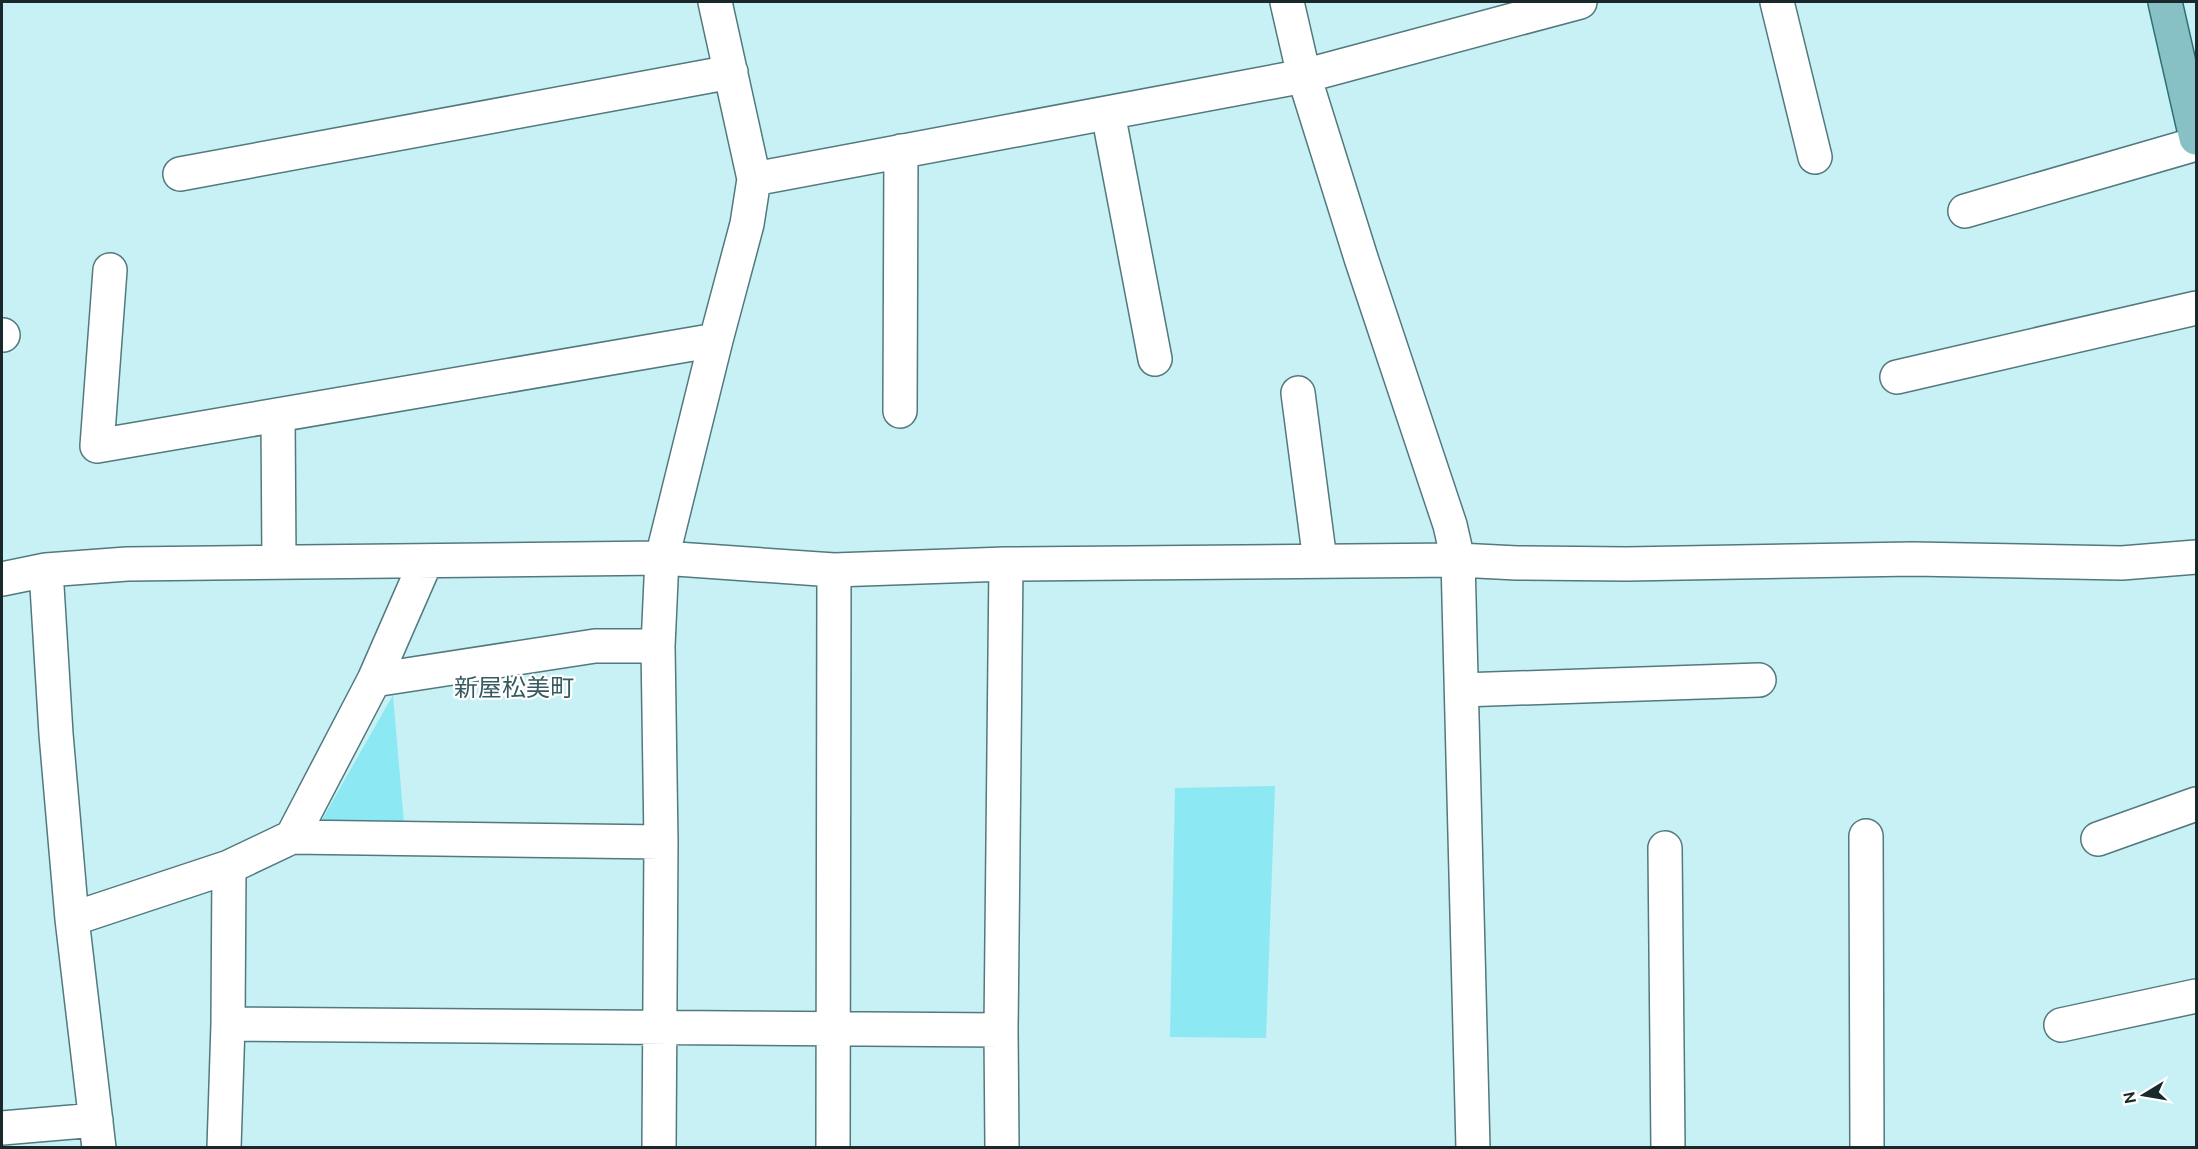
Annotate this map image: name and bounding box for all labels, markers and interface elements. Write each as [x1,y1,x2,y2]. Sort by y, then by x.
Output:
district label: 新屋松美町 [454,674,574,701]
north arrow [2114,1065,2174,1125]
text: N [2119,1090,2139,1105]

